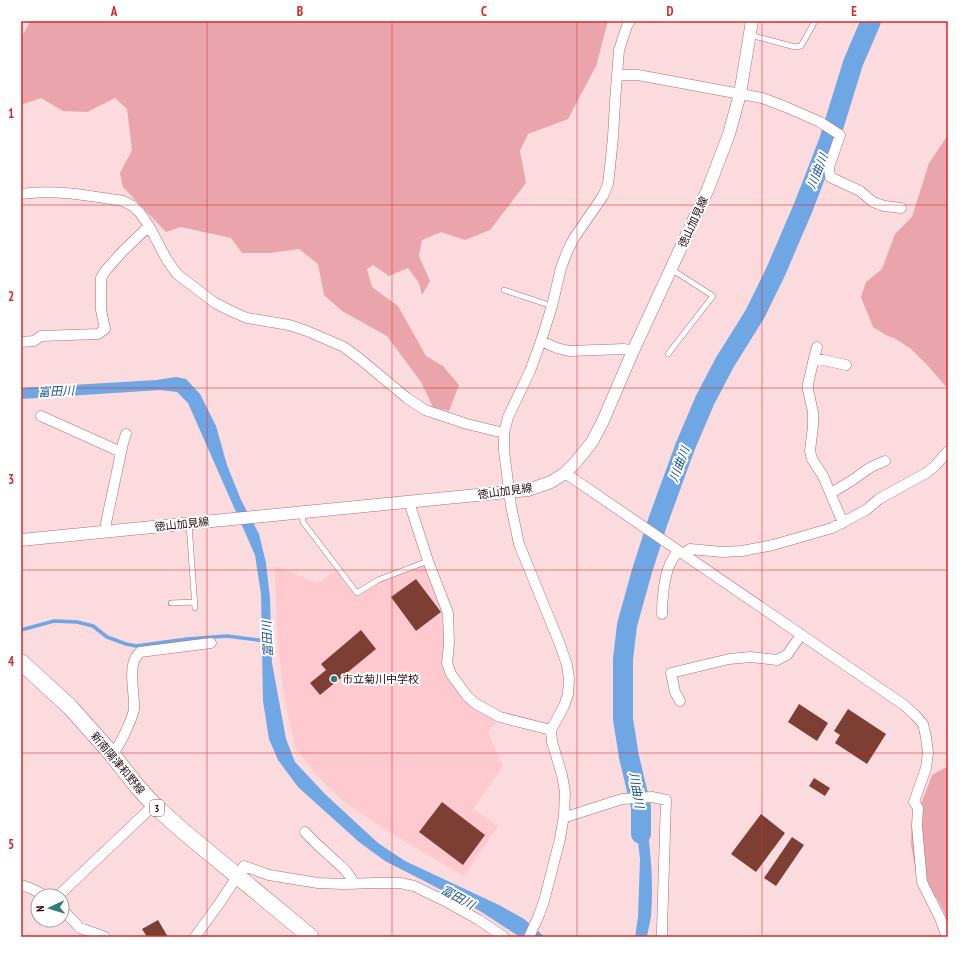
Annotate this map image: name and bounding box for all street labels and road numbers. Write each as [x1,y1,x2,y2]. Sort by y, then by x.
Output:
street label: 徳山加見線 [675,194,711,250]
street label: 徳山加見線 [477,480,533,502]
street label: 徳山加見線 [154,514,210,534]
street label: 新南陽津和野線 [88,729,148,797]
road number: 3 [150,800,164,816]

